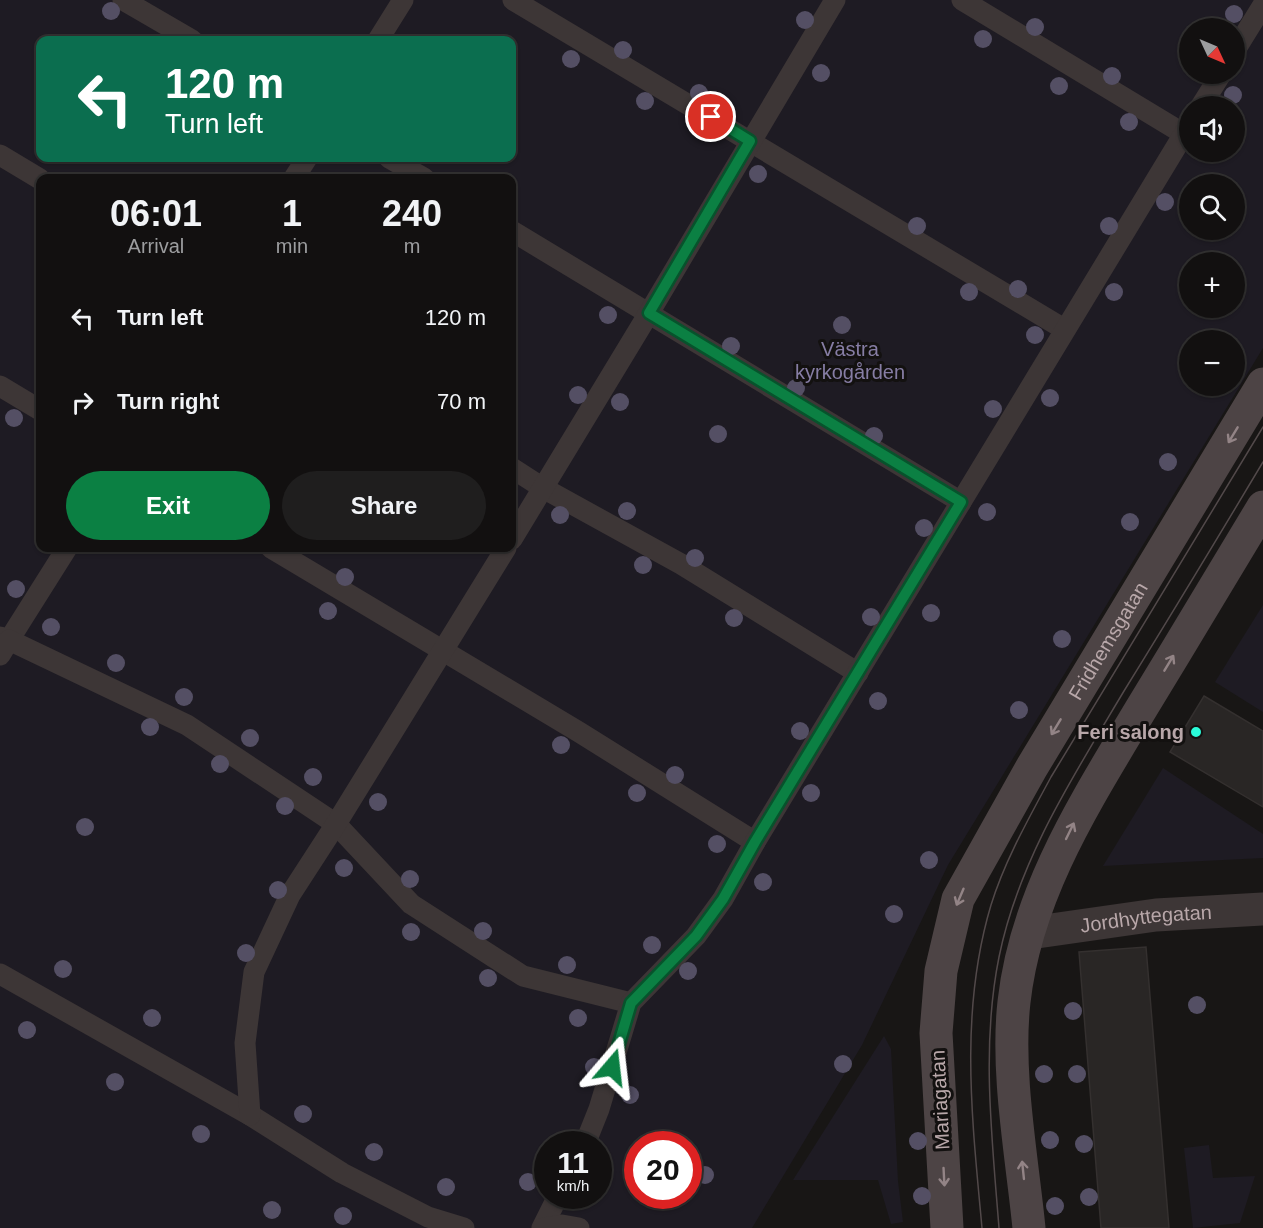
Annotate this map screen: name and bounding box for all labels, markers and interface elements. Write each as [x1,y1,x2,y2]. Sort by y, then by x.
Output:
north arrow [1179,18,1245,84]
map controls [1179,18,1245,396]
icon: left [66,60,144,138]
text: 120 m [165,60,284,107]
pin [685,91,736,142]
button: sound [1179,96,1245,162]
icon: arrive [694,100,727,133]
text: Turn left [165,109,263,139]
button: search [1179,174,1245,240]
text: 06:01 [110,193,202,234]
text: 1 [282,193,302,234]
text: 240 [382,193,442,234]
text: Arrival [128,235,184,257]
text: min [276,235,308,257]
text: m [404,235,420,257]
button: + [1179,252,1245,318]
icon: left [66,302,99,335]
text: Turn left [117,305,203,330]
text: 120 m [425,305,486,330]
button: − [1179,330,1245,396]
park label: Västra kyrkogården [795,338,905,383]
icon: right [66,386,99,419]
text: Turn right [117,389,219,414]
text: 70 m [437,389,486,414]
one-way arrow [1226,426,1238,443]
button: Exit [66,471,270,540]
button: Share [282,471,486,540]
street label: Fridhemsgatan [1064,578,1152,704]
one-way arrow [1164,655,1176,672]
one-way arrow [1050,718,1062,735]
place label: Feri salong [1077,721,1184,743]
marker: Feri salong [1189,725,1203,739]
one-way arrow [1065,822,1076,840]
one-way arrow [954,887,965,906]
street label: Jordhyttegatan [1079,901,1212,937]
position arrow [580,1035,644,1099]
street label: Mariagatan [926,1049,954,1151]
speed limit sign: 20 [624,1131,702,1209]
text: 11 [557,1146,589,1179]
one-way arrow [1017,1160,1028,1180]
one-way arrow [939,1166,950,1186]
text: km/h [557,1177,589,1194]

